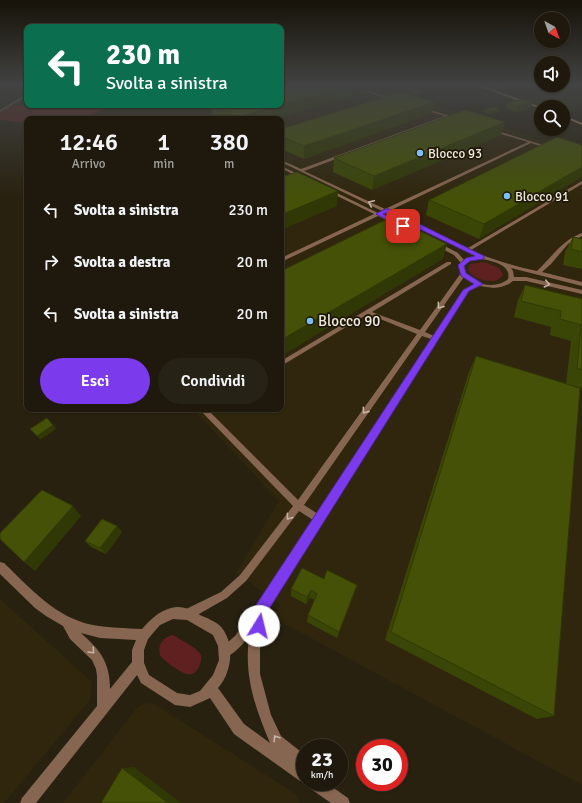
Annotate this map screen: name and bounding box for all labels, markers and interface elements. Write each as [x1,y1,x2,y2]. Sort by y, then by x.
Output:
north arrow [534,12,570,48]
map controls [534,12,570,136]
text: 230 m [106,38,180,72]
icon: left [40,40,92,92]
button: sound [534,56,570,92]
text: Svolta a sinistra [106,72,228,94]
button: search [534,100,570,136]
text: 12:46 [59,127,118,157]
text: 1 [157,127,170,157]
text: 380 [210,127,249,157]
place label: Blocco 93 [428,146,482,162]
marker: Blocco 93 [415,148,425,158]
text: Arrivo [72,156,106,172]
text: min [153,156,174,172]
text: m [224,156,234,172]
place label: Blocco 91 [515,189,569,205]
marker: Blocco 91 [502,191,512,201]
icon: left [40,199,62,221]
one-way arrow [368,200,376,208]
text: Svolta a sinistra [74,201,179,219]
text: 230 m [228,201,268,219]
pin [386,209,420,243]
icon: arrive [392,215,414,237]
icon: right [40,251,62,273]
text: Svolta a destra [74,253,170,271]
text: 20 m [237,253,268,271]
one-way arrow [544,279,550,287]
one-way arrow [438,301,445,308]
icon: left [40,303,62,325]
text: Svolta a sinistra [74,305,179,323]
text: 20 m [237,305,268,323]
place label: Blocco 90 [318,312,380,330]
marker: Blocco 90 [305,316,315,326]
button: Esci [40,358,150,404]
button: Condividi [158,358,268,404]
one-way arrow [363,407,370,414]
one-way arrow [287,513,294,520]
position arrow [238,605,280,647]
one-way arrow [87,646,94,654]
one-way arrow [273,735,281,742]
speed limit sign: 30 [356,739,408,791]
text: 23 [311,747,333,772]
text: km/h [311,769,333,781]

